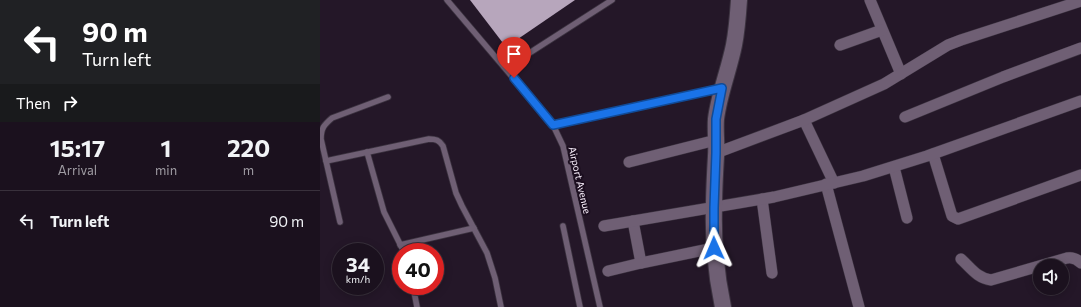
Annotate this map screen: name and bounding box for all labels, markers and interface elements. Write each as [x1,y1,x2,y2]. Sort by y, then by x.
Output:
text: 90 m [82,14,148,48]
icon: left [16,16,68,68]
pin [497,37,531,78]
icon: arrive [503,43,525,65]
text: Turn left [82,48,151,70]
icon: right [59,92,81,114]
text: Then [16,94,51,112]
text: 15:17 [50,133,105,162]
text: 1 [161,133,171,162]
text: 220 [227,133,270,162]
street label: Airport Avenue [566,145,594,215]
text: Arrival [58,162,97,178]
text: min [155,162,177,178]
text: m [243,162,254,178]
icon: left [16,210,38,232]
text: Turn left [50,212,109,230]
text: 90 m [269,212,304,230]
position arrow [693,227,735,269]
speed limit sign: 40 [392,243,444,295]
text: 34 [346,252,370,276]
map controls [1033,259,1069,295]
button: sound [1033,259,1069,295]
text: km/h [346,273,370,285]

